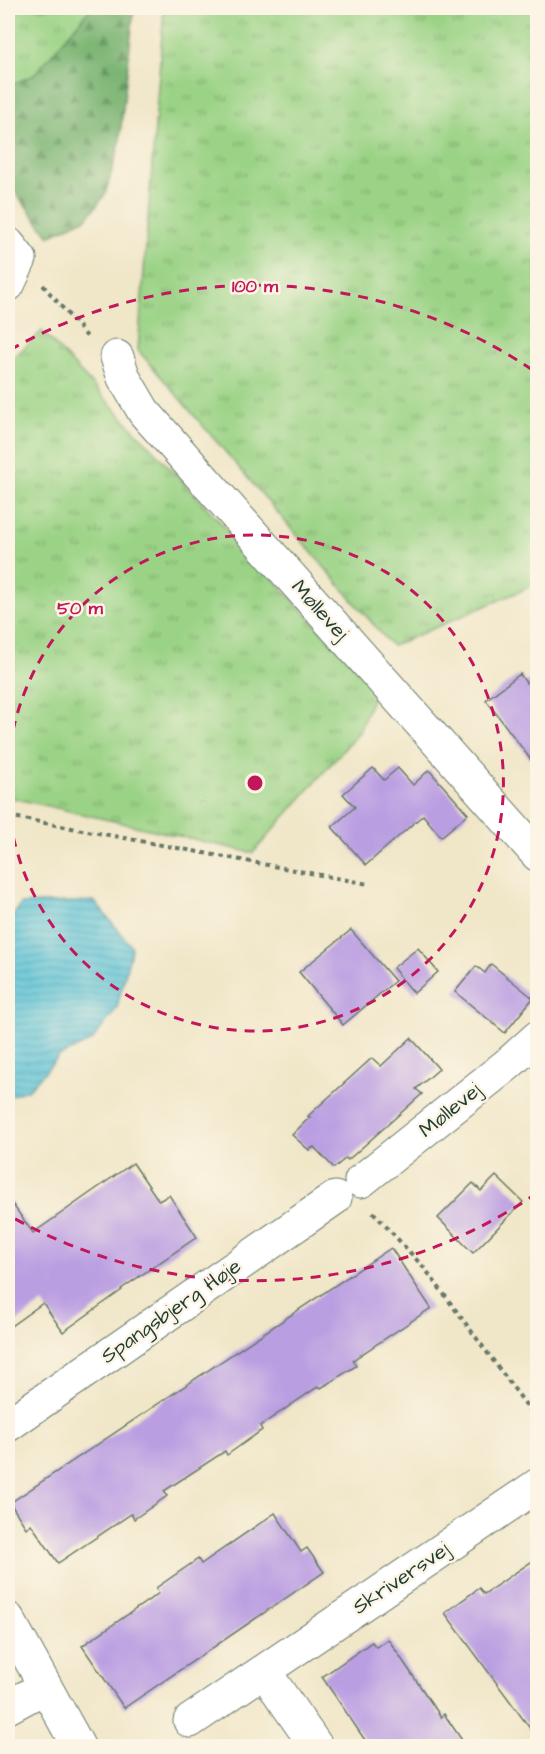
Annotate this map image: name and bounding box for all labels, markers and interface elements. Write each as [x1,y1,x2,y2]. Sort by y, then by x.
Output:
text: 100 m [232,274,279,299]
street label: Møllevej [285,573,355,647]
text: 50 m [57,596,104,621]
centre of rings [245,773,265,793]
street label: Møllevej [412,1076,488,1144]
street label: Spangsbjerg Høje [95,1252,248,1372]
street label: Skriversvej [347,1535,456,1621]

